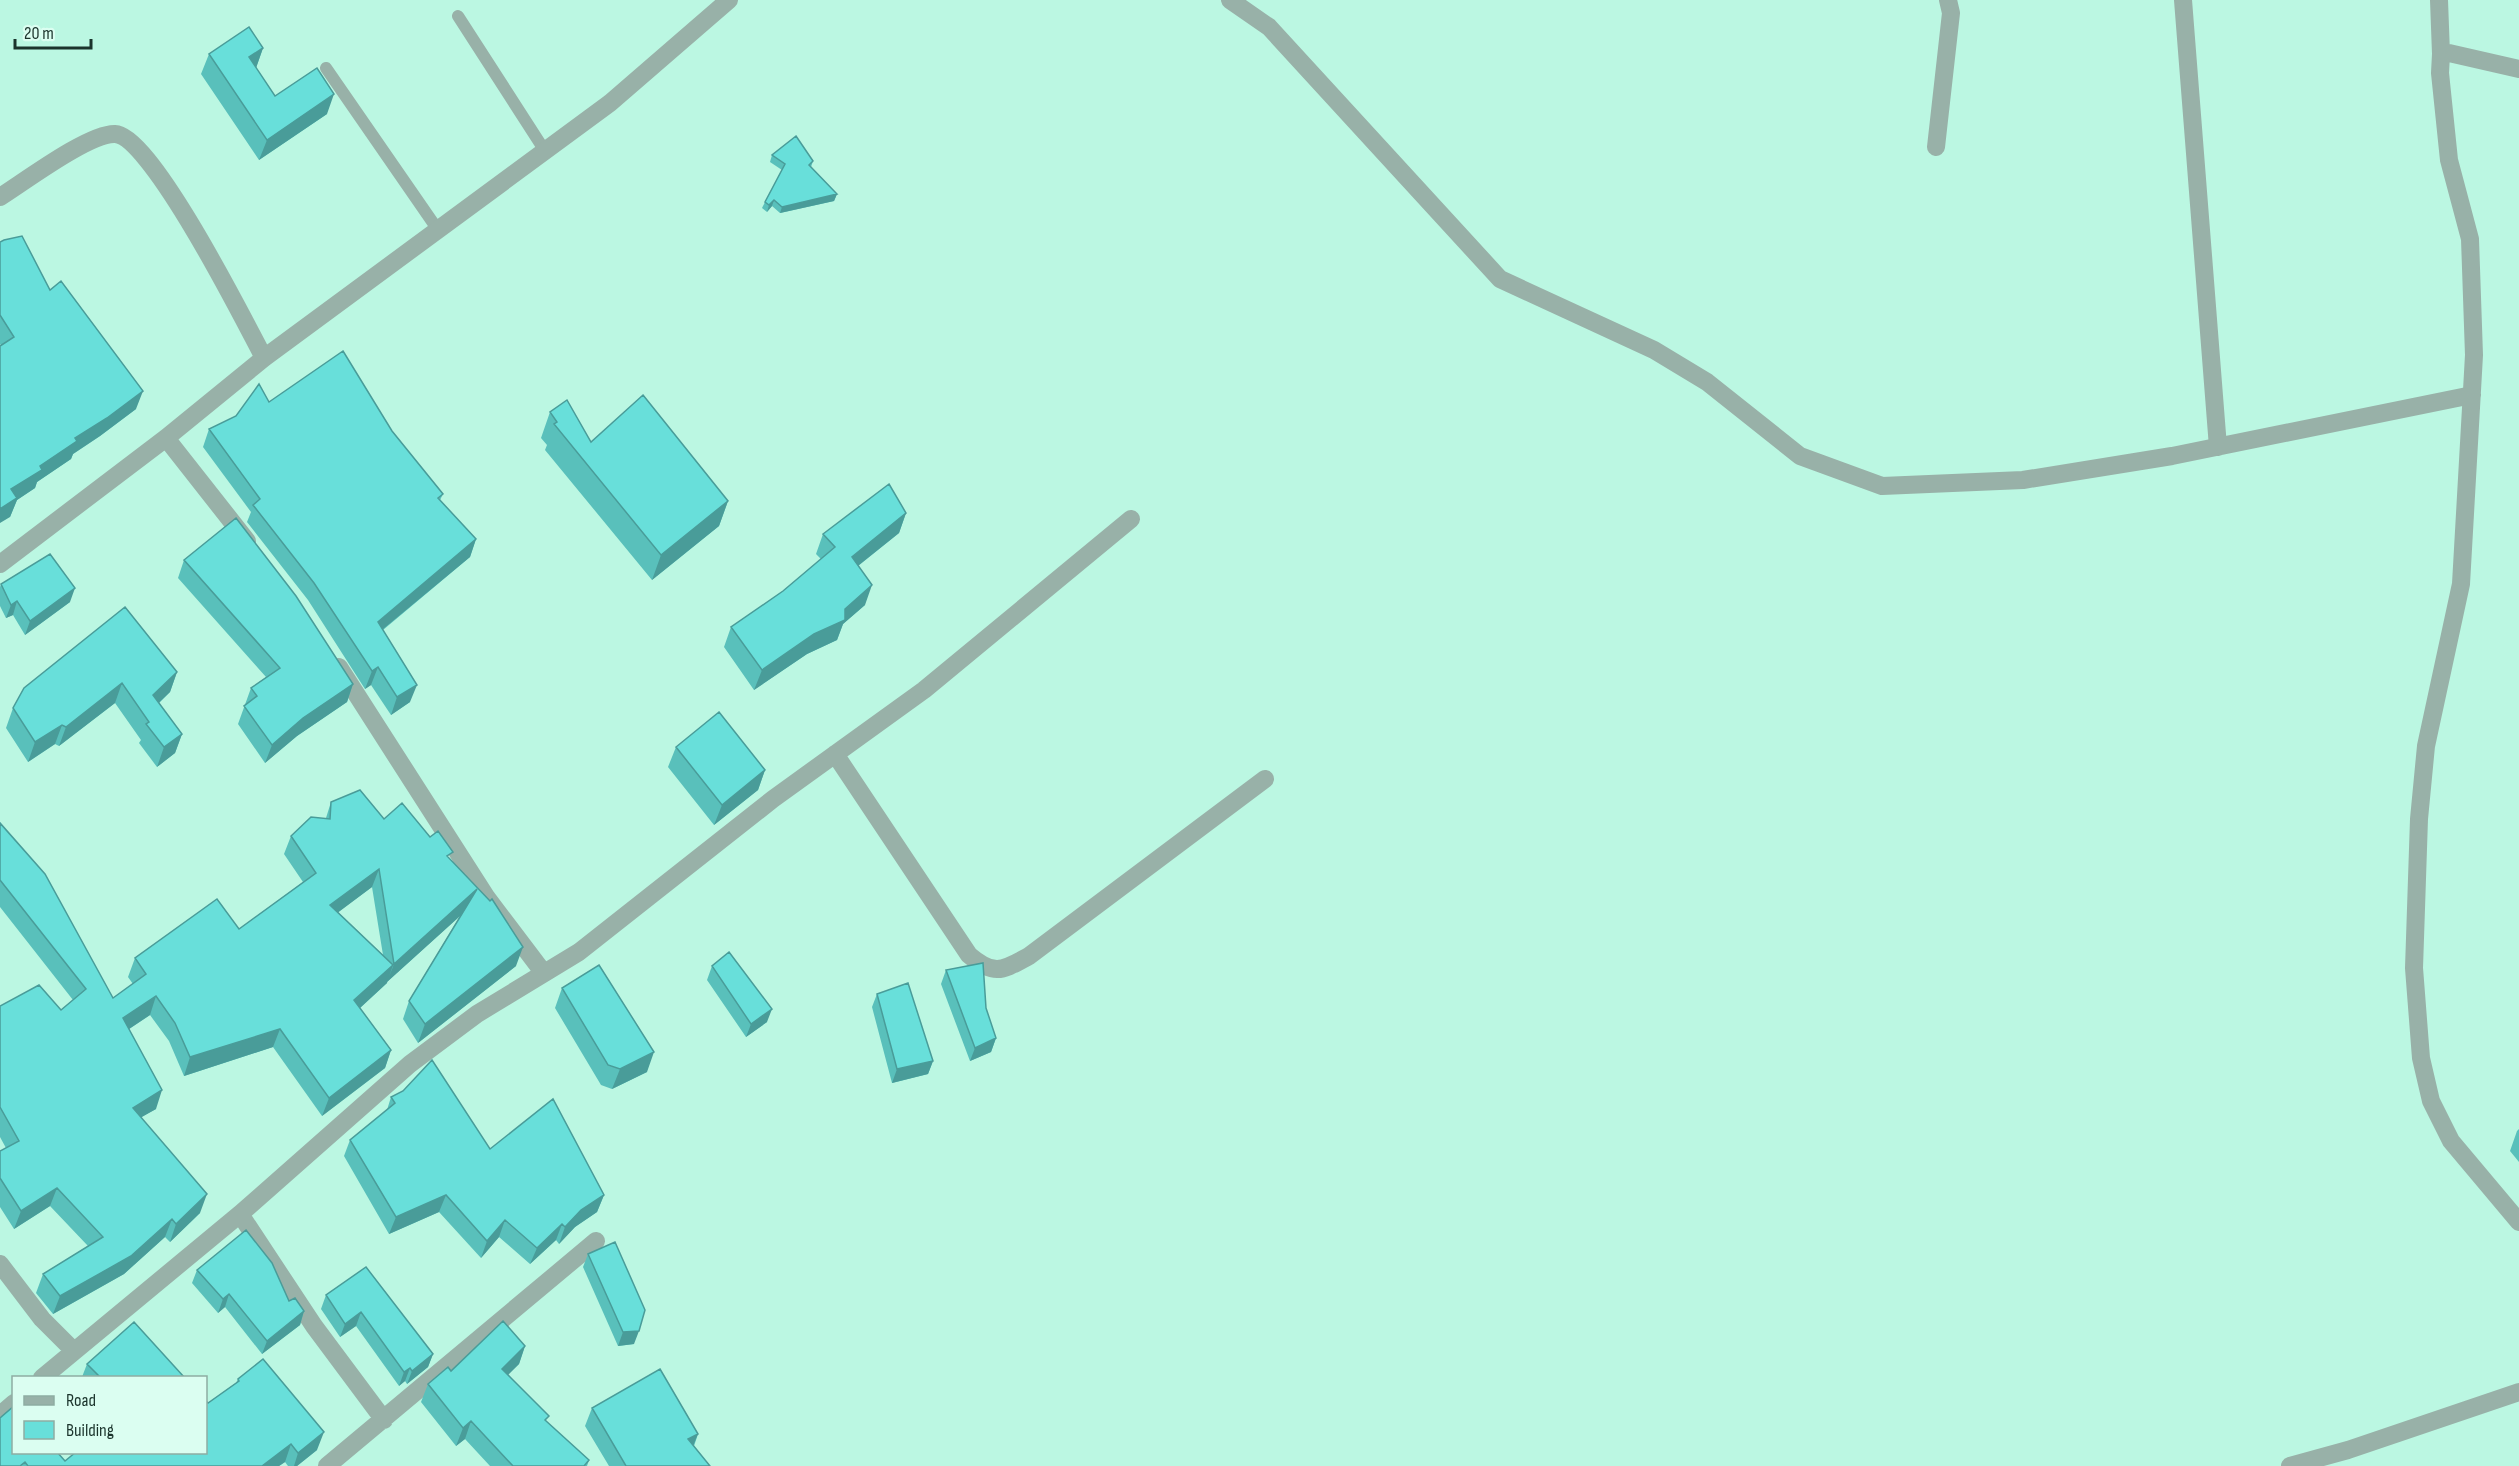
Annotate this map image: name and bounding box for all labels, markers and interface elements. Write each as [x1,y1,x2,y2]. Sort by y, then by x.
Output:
scale bar [15,12,92,50]
text: 20 m [24,23,54,44]
legend [12,1376,207,1454]
text: Road [66,1390,96,1411]
text: Building [66,1420,114,1441]

